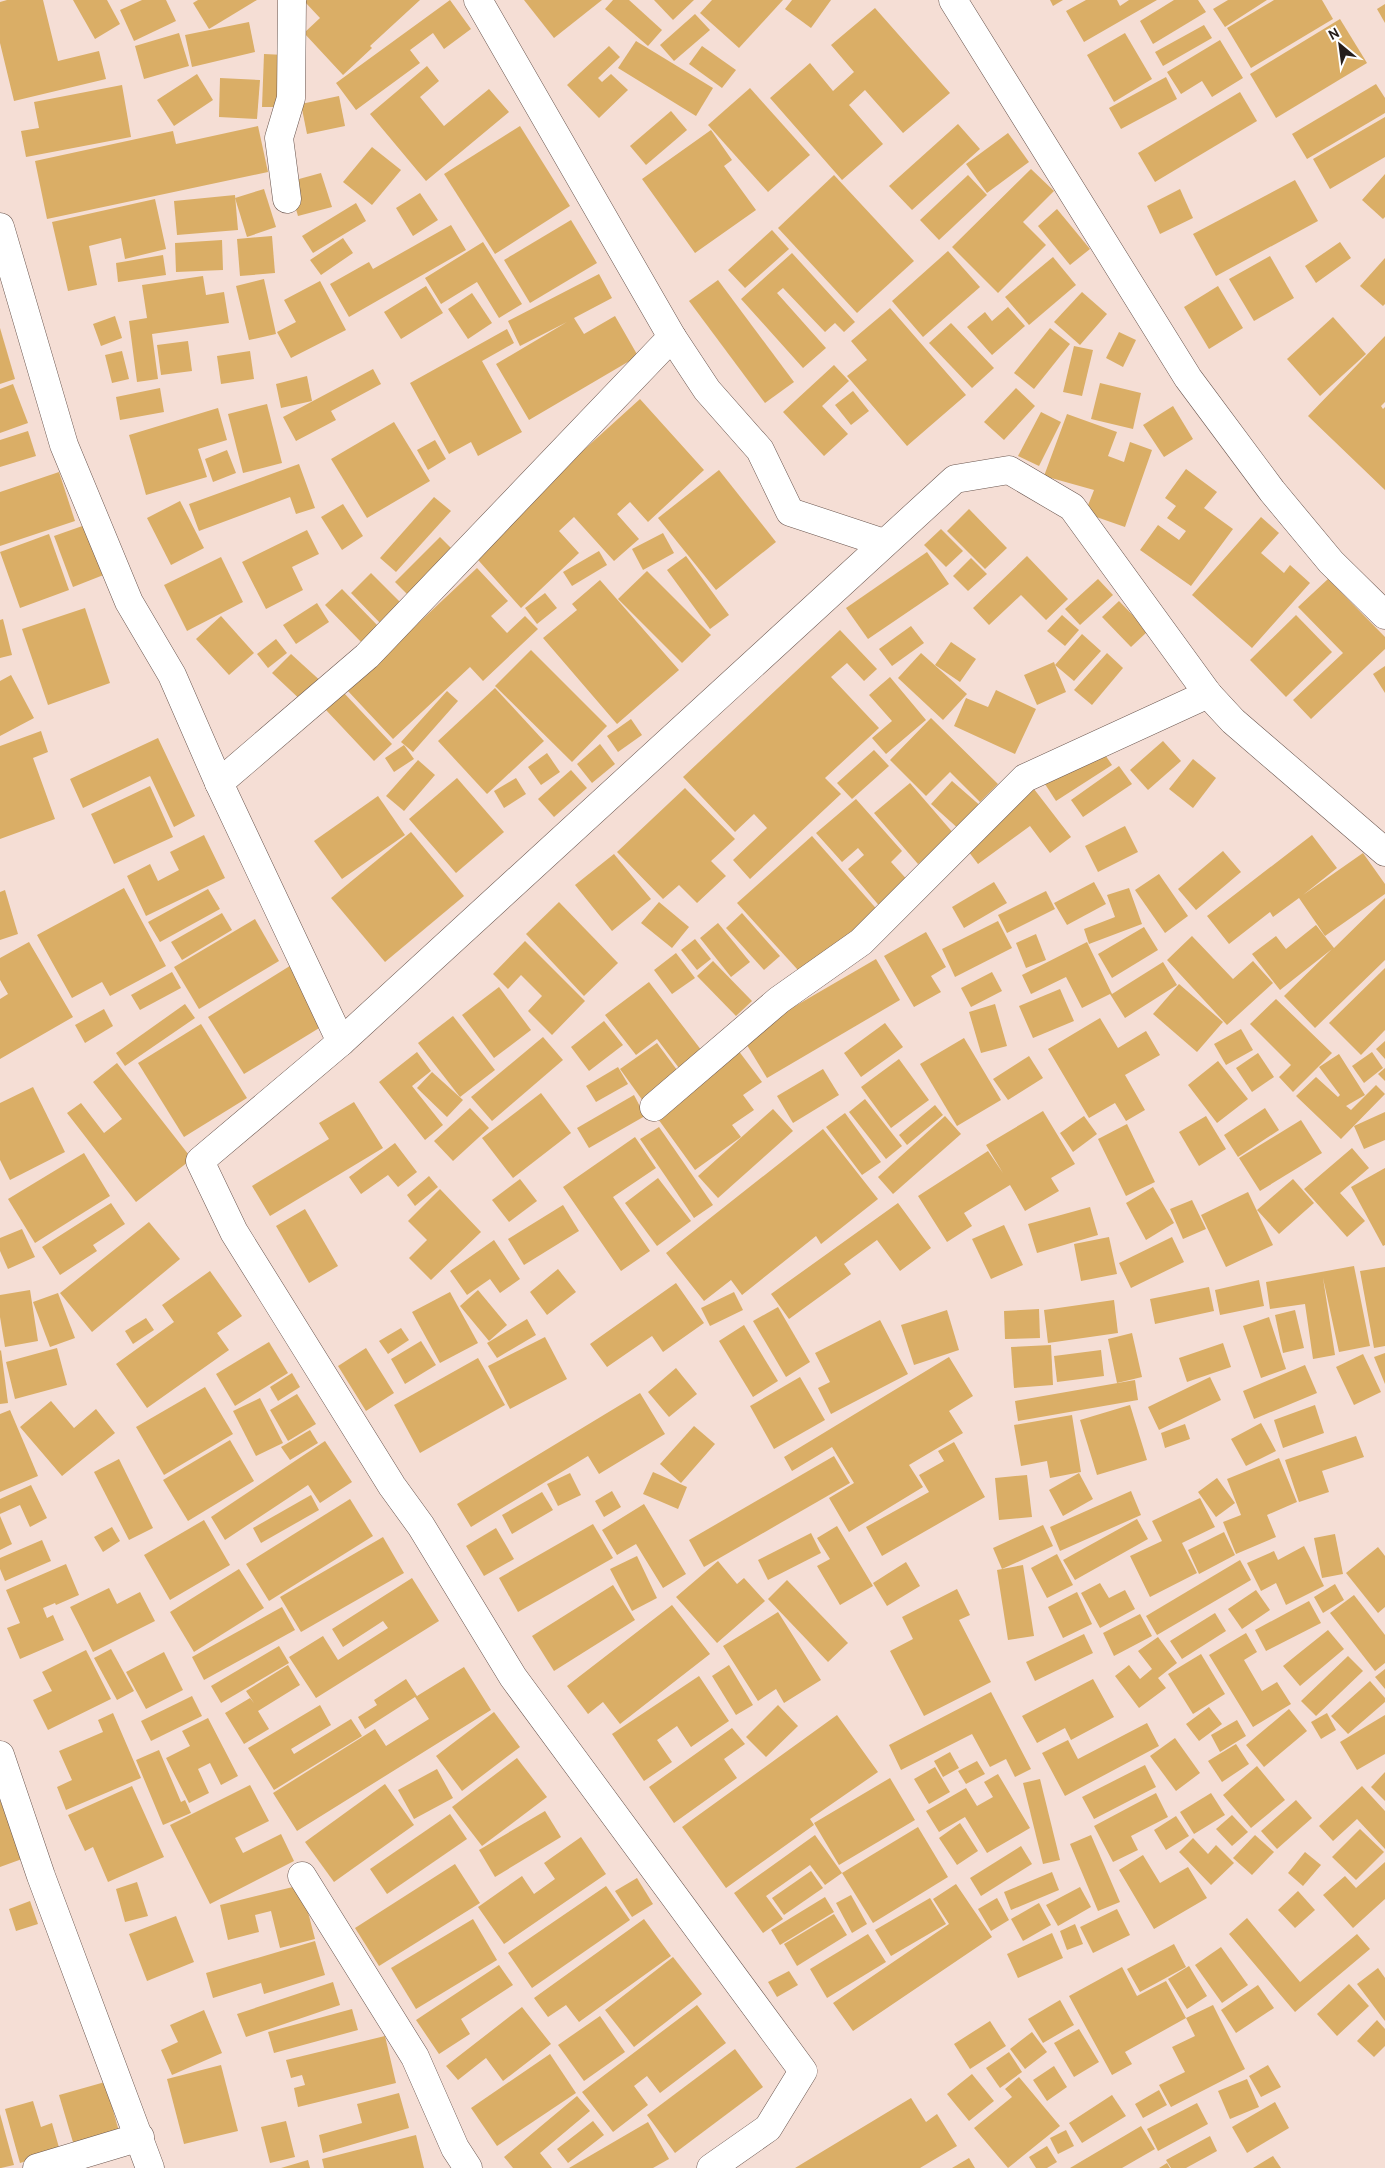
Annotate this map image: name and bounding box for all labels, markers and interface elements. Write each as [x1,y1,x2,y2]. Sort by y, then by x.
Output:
north arrow [1315,20,1365,70]
text: N [1326,25,1343,45]

